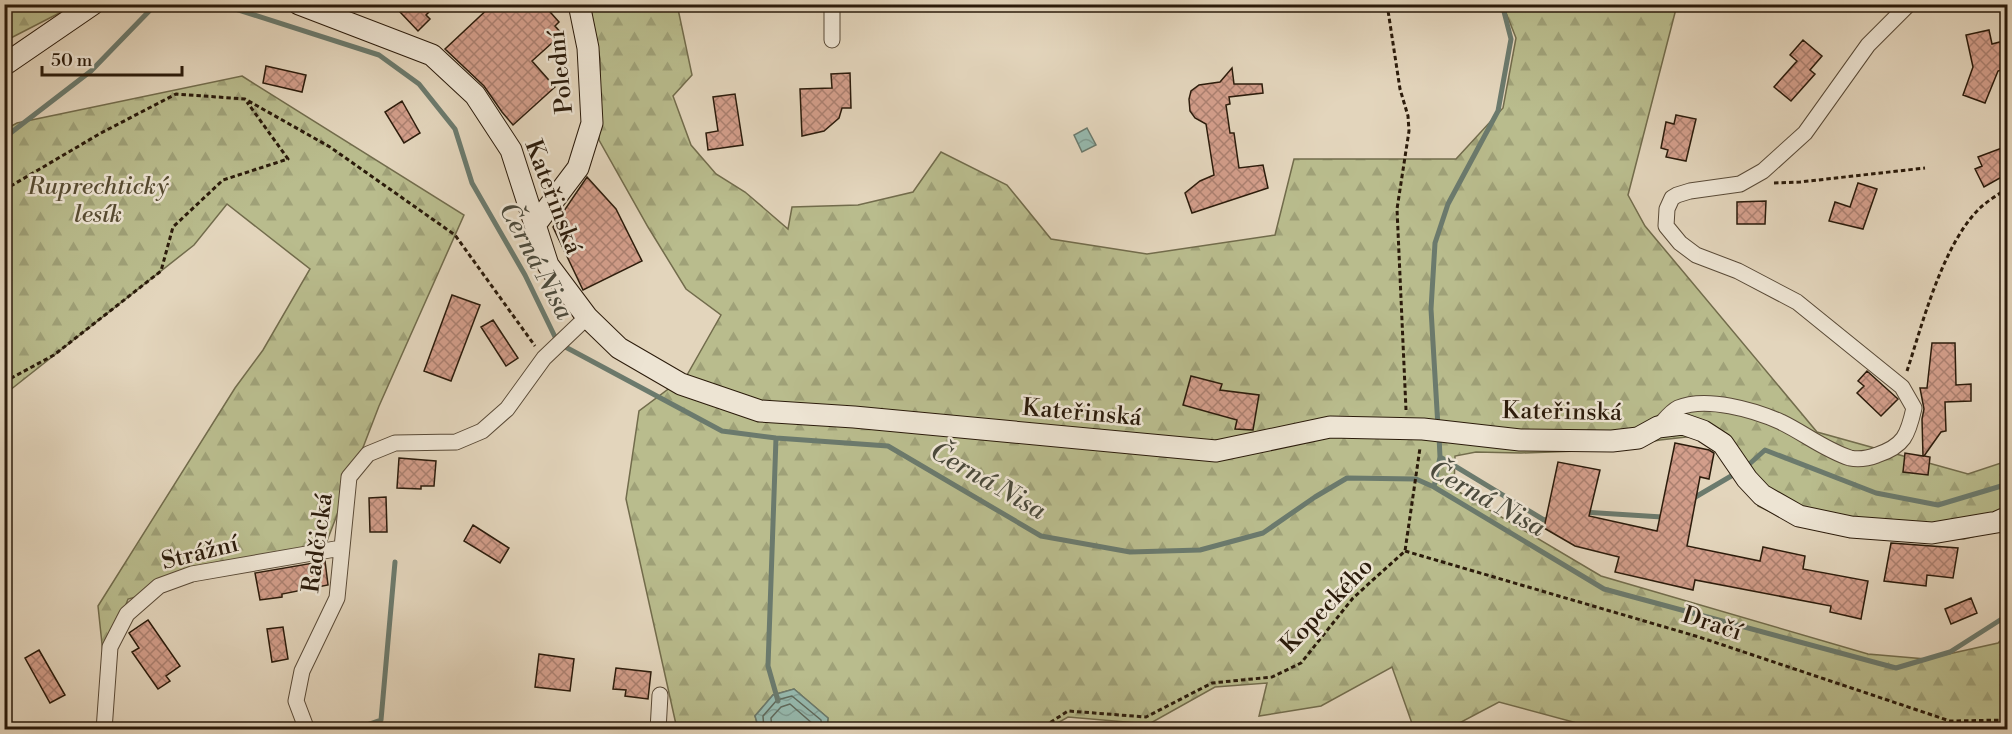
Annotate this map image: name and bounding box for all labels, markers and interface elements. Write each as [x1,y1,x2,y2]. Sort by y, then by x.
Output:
street label: Polední [542,28,580,115]
scale bar [42,39,182,77]
text: 50 m [51,49,93,72]
street label: Kateřinská [517,136,589,259]
park label: Ruprechtický lesík [26,172,170,230]
water label: Černá Nisa [492,196,582,326]
street label: Kateřinská [1021,393,1144,433]
street label: Kateřinská [1502,396,1623,428]
water label: Černá Nisa [924,433,1053,527]
water label: Černá Nisa [1423,452,1552,544]
street label: Radčická [296,490,340,595]
street label: Strážní [158,529,243,577]
street label: Kopeckého [1274,552,1380,660]
street label: Dračí [1678,600,1747,648]

